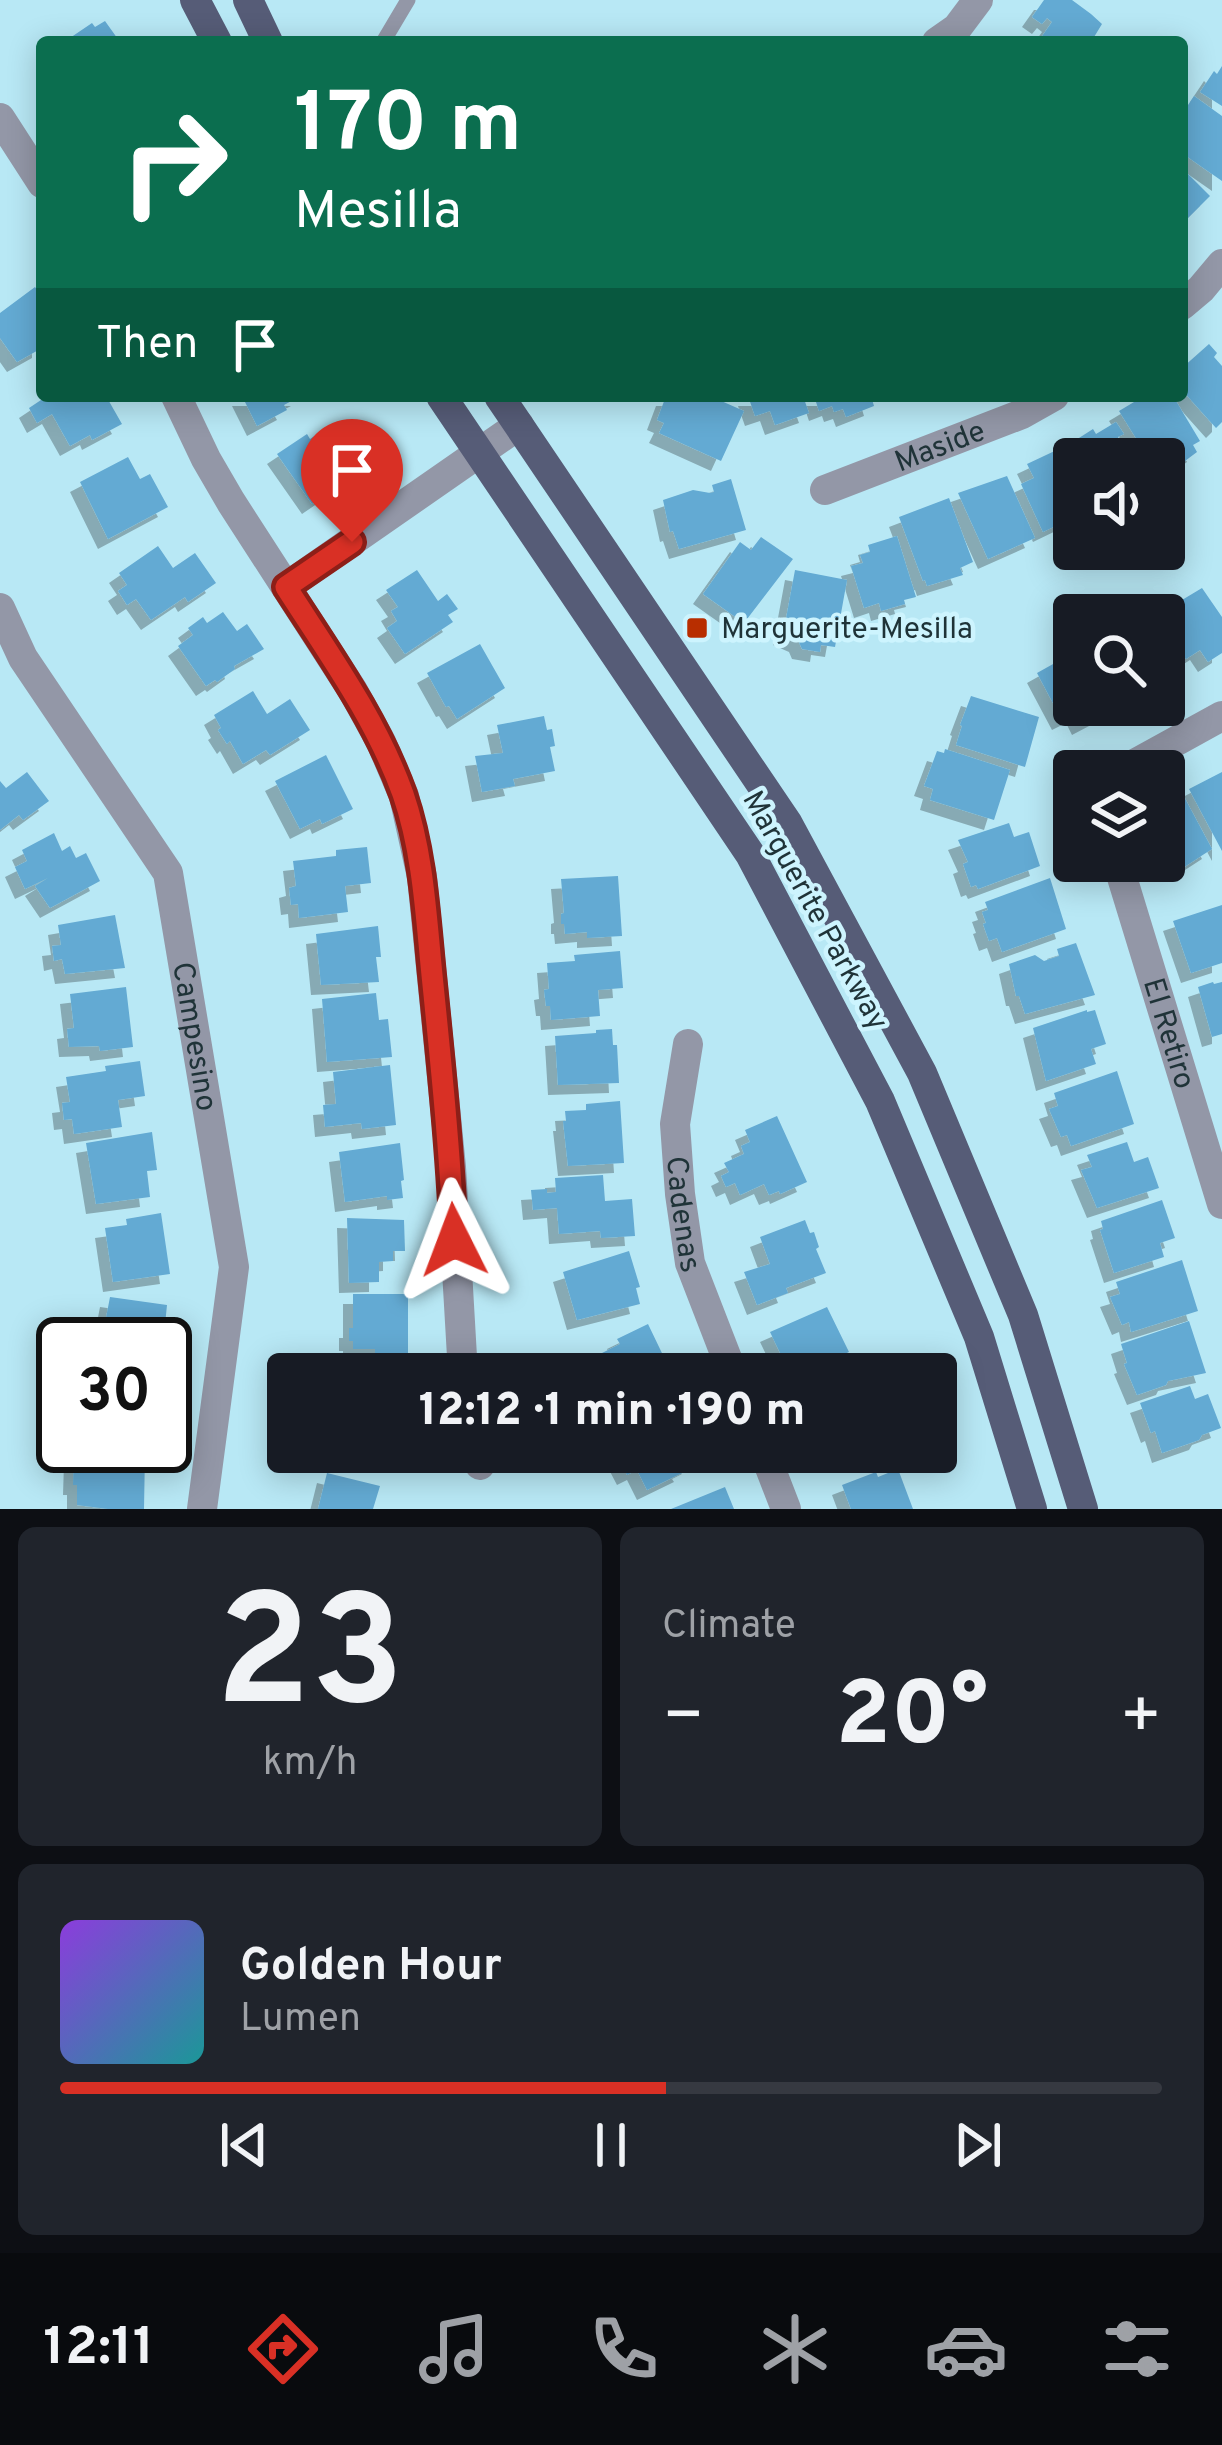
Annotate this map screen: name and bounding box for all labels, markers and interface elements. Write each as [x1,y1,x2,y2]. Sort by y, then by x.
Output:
text: 170 m [294,75,522,181]
icon: right [96,84,252,240]
text: Mesilla [294,179,462,248]
icon: arrive [222,312,288,378]
text: Then [96,317,198,374]
street label: Maside [890,414,991,482]
pin [301,419,403,542]
icon: arrive [319,437,385,503]
map controls [1053,438,1185,882]
button: sound [1053,438,1185,570]
button: search [1053,594,1185,726]
place label: Marguerite-Mesilla [721,612,973,649]
marker: Marguerite-Mesilla [684,615,710,641]
button: layers [1053,750,1185,882]
street label: Marguerite Parkway [733,785,895,1037]
street label: Campesino [162,960,224,1114]
street label: El Retiro [1133,974,1202,1094]
street label: Cadenas [656,1155,708,1278]
position arrow [391,1177,517,1303]
speed limit sign: 30 [36,1317,192,1473]
text: 12:12 · 1 min · 190 m [419,1384,805,1441]
text: 23 [216,1563,404,1761]
text: Climate [662,1603,796,1652]
text: 20° [836,1663,988,1776]
text: − [662,1678,705,1761]
text: + [1119,1678,1162,1761]
text: km/h [263,1740,357,1789]
text: Golden Hour [240,1939,502,1996]
text: Lumen [240,1996,361,2045]
icon: previous [211,2112,277,2178]
icon: pause [578,2112,644,2178]
icon: next [945,2112,1011,2178]
icon: directions [241,2307,325,2391]
icon: music [412,2307,496,2391]
icon: phone [582,2307,666,2391]
icon: climate [753,2307,837,2391]
icon: car [924,2307,1008,2391]
icon: filters [1095,2307,1179,2391]
text: 12:11 [43,2315,154,2384]

